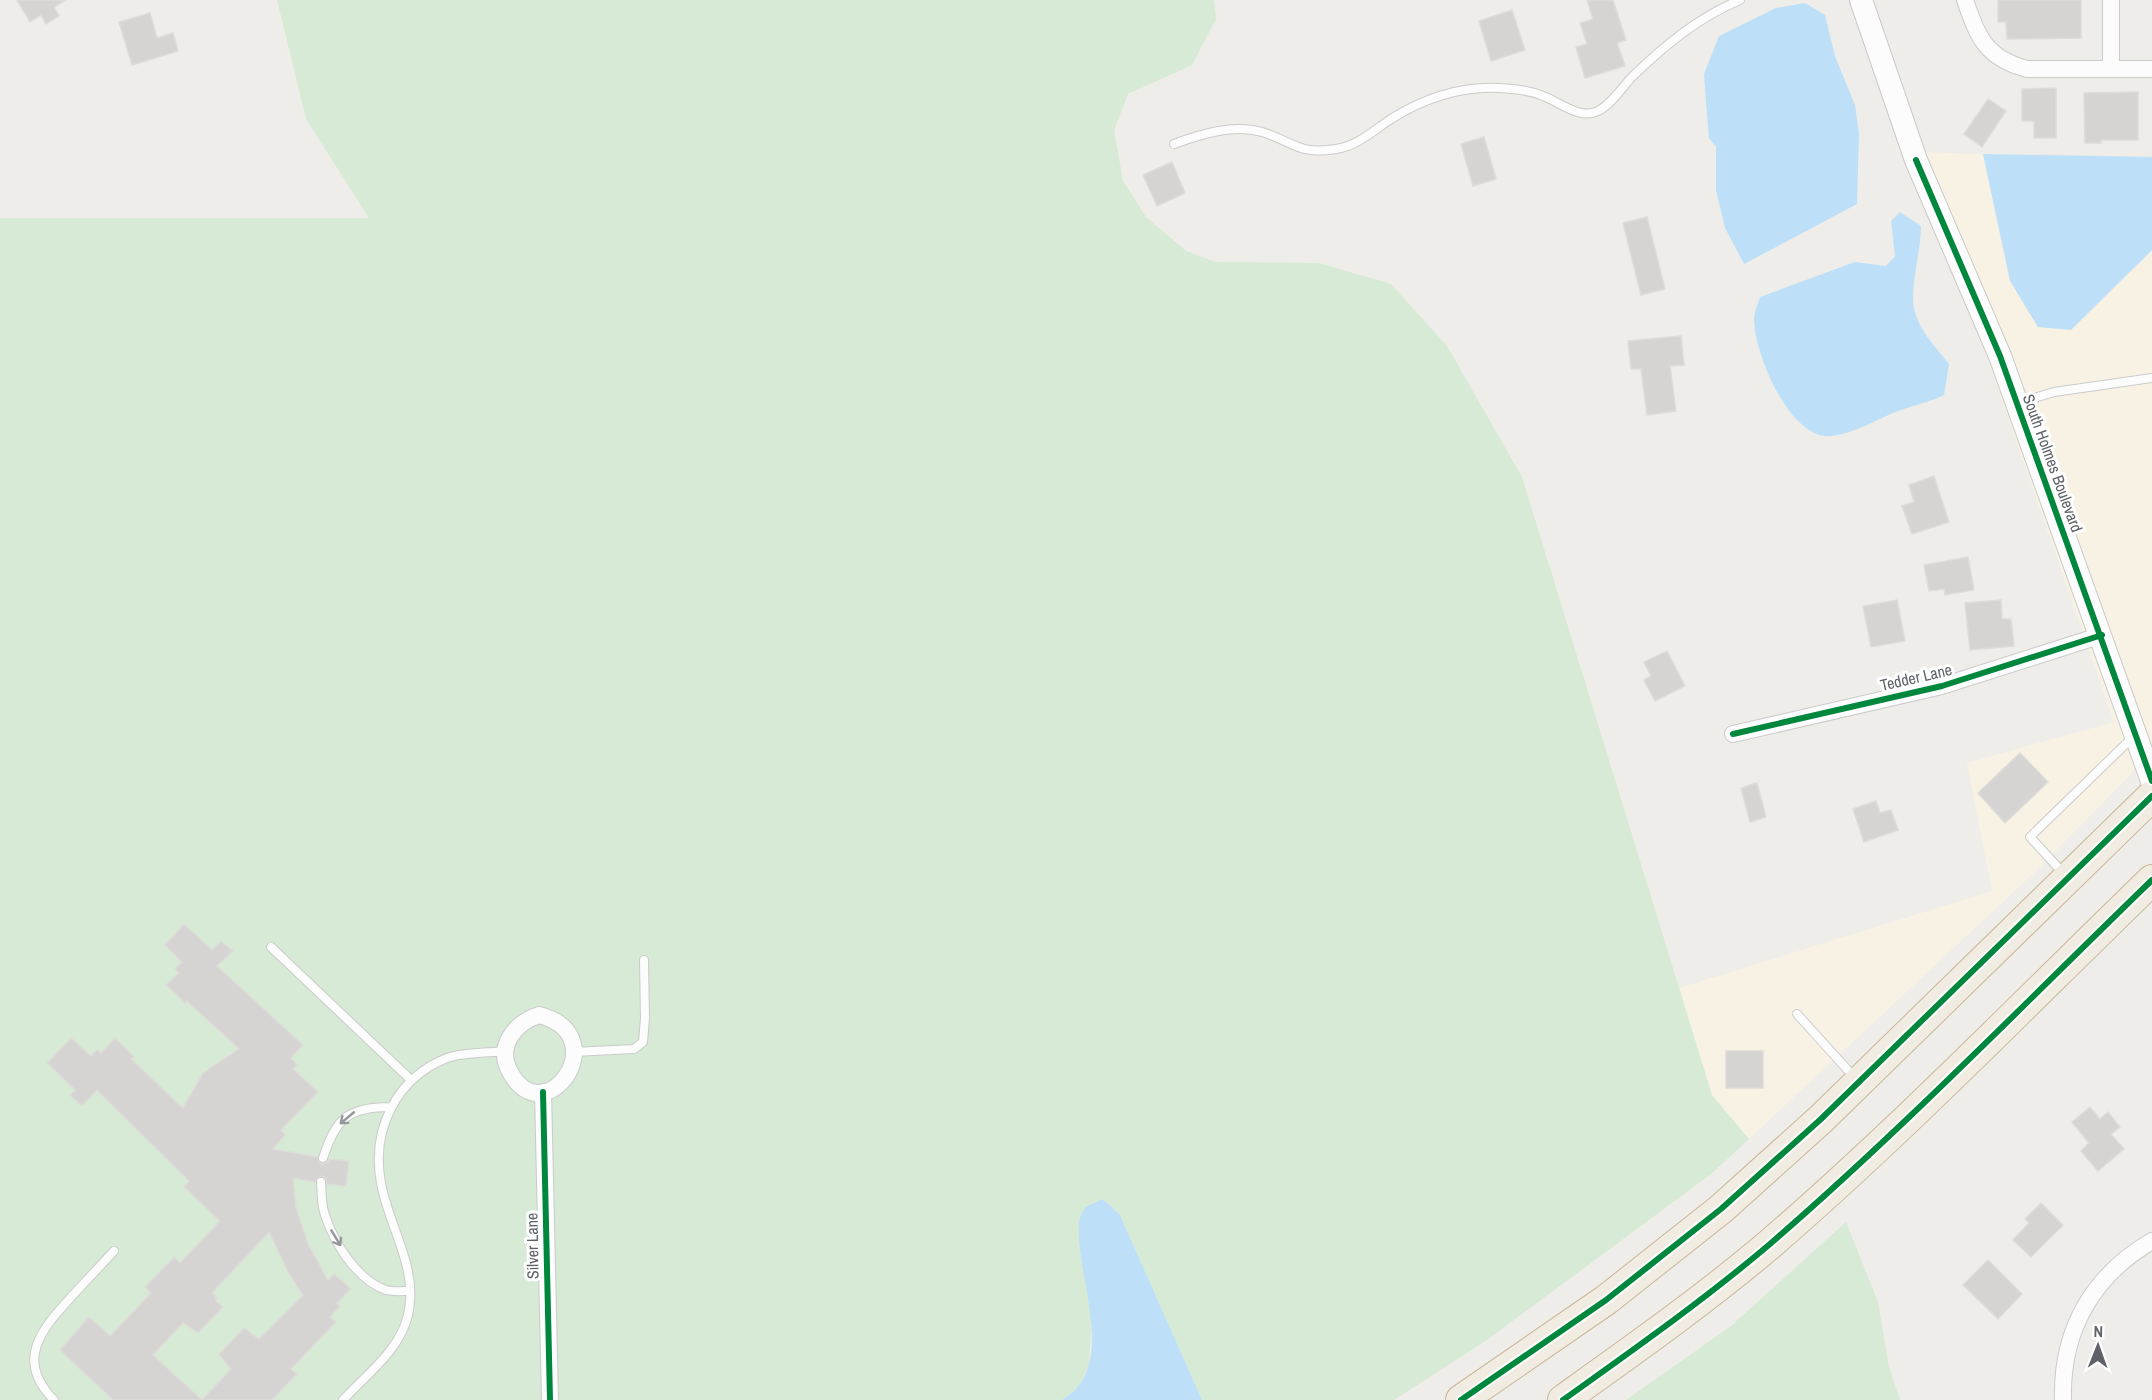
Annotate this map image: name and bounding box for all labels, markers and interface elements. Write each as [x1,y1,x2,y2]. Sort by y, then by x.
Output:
street label: South Holmes Boulevard [2018,391,2088,535]
street label: Tedder Lane [1878,658,1954,696]
one-way arrow [339,1111,355,1125]
street label: Silver Lane [520,1213,544,1279]
one-way arrow [330,1229,342,1246]
north arrow [2068,1316,2128,1376]
text: N [2093,1320,2103,1342]

